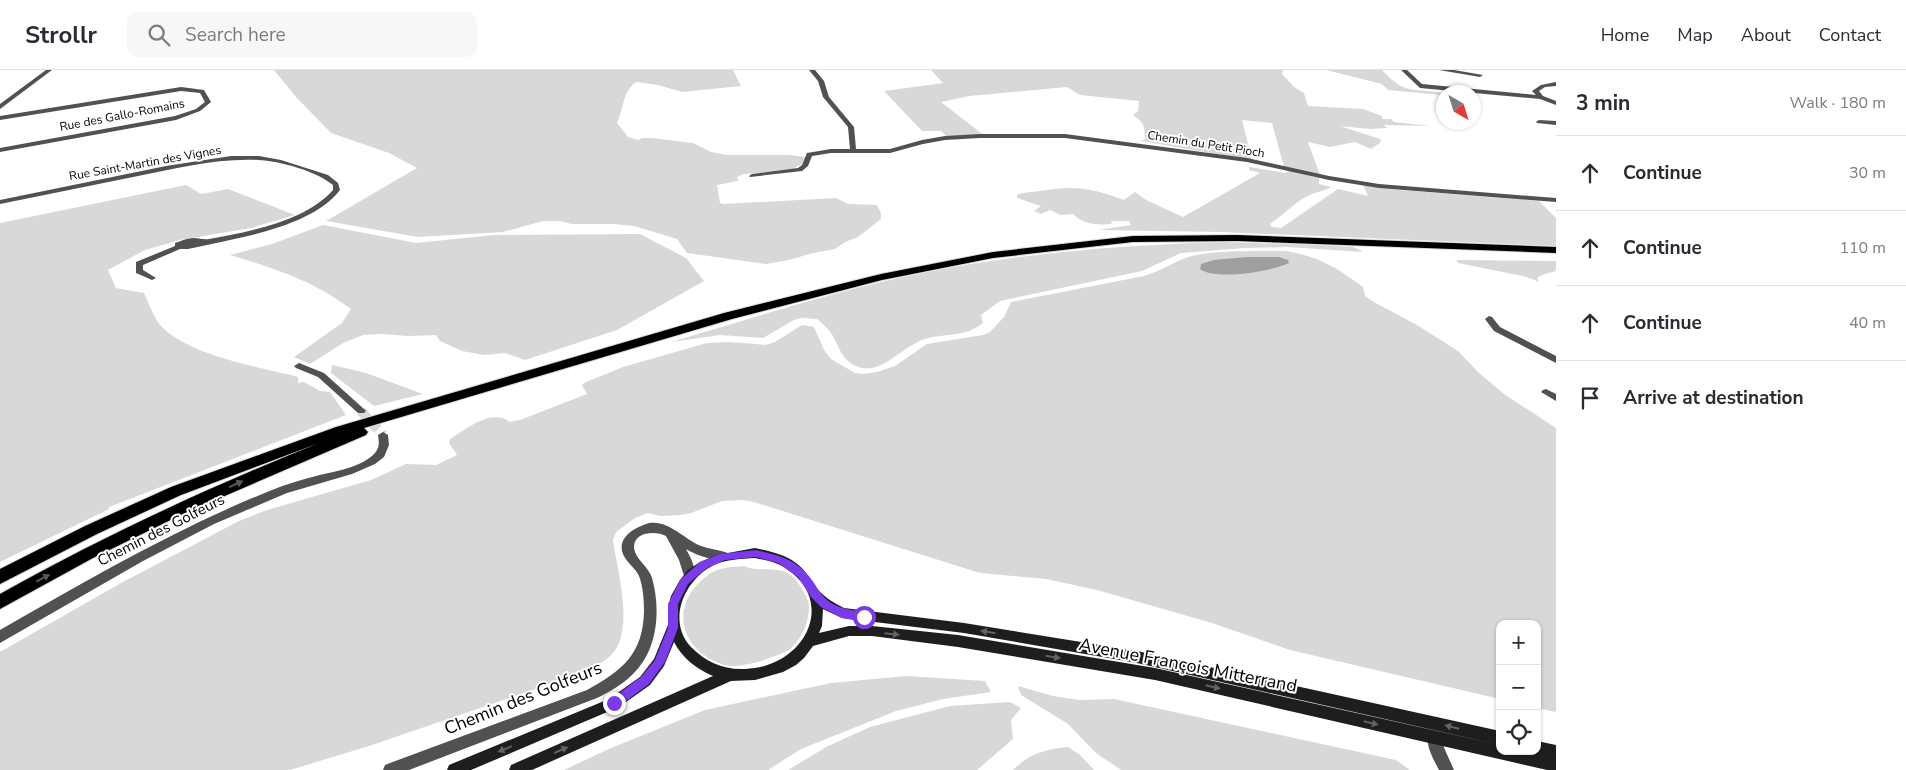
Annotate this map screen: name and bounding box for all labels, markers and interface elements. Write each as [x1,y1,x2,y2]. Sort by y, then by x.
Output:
search box [127,12,477,57]
text: Strollr [25,19,97,51]
icon: search [145,21,173,49]
text: Search here [185,22,286,48]
text: Home [1601,23,1649,47]
text: Map [1677,23,1713,47]
text: About [1741,23,1791,47]
text: Contact [1819,23,1881,47]
north arrow [1436,85,1481,130]
text: 3 min [1576,89,1630,117]
text: Walk · 180 m [1790,92,1886,114]
street label: Rue des Gallo-Romains [58,95,186,135]
street label: Chemin du Petit Pioch [1146,127,1266,161]
street label: Rue Saint-Martin des Vignes [68,142,223,184]
icon: ahead [1576,159,1604,187]
text: Continue [1623,160,1702,186]
text: 30 m [1849,162,1886,184]
icon: ahead [1576,234,1604,262]
text: Continue [1623,235,1702,261]
text: 110 m [1839,237,1886,259]
icon: ahead [1576,309,1604,337]
text: Continue [1623,310,1702,336]
text: 40 m [1849,312,1886,334]
icon: arrive [1576,384,1604,412]
text: Arrive at destination [1623,385,1804,411]
one-way arrow [229,479,243,487]
street label: Chemin des Golfeurs [94,489,228,571]
one-way arrow [36,574,50,583]
route start [853,606,876,629]
map controls [1496,620,1541,755]
button: + [1496,620,1541,665]
one-way arrow [980,628,996,636]
one-way arrow [885,630,901,638]
street label: Avenue François Mitterrand [1077,632,1299,698]
one-way arrow [1046,654,1062,662]
street label: Chemin des Golfeurs [440,655,606,741]
button: − [1496,665,1541,710]
one-way arrow [1205,683,1220,691]
route end [603,692,626,715]
button: locate [1496,710,1541,755]
one-way arrow [1364,719,1379,727]
one-way arrow [1445,723,1460,731]
one-way arrow [497,745,512,753]
one-way arrow [554,746,568,754]

